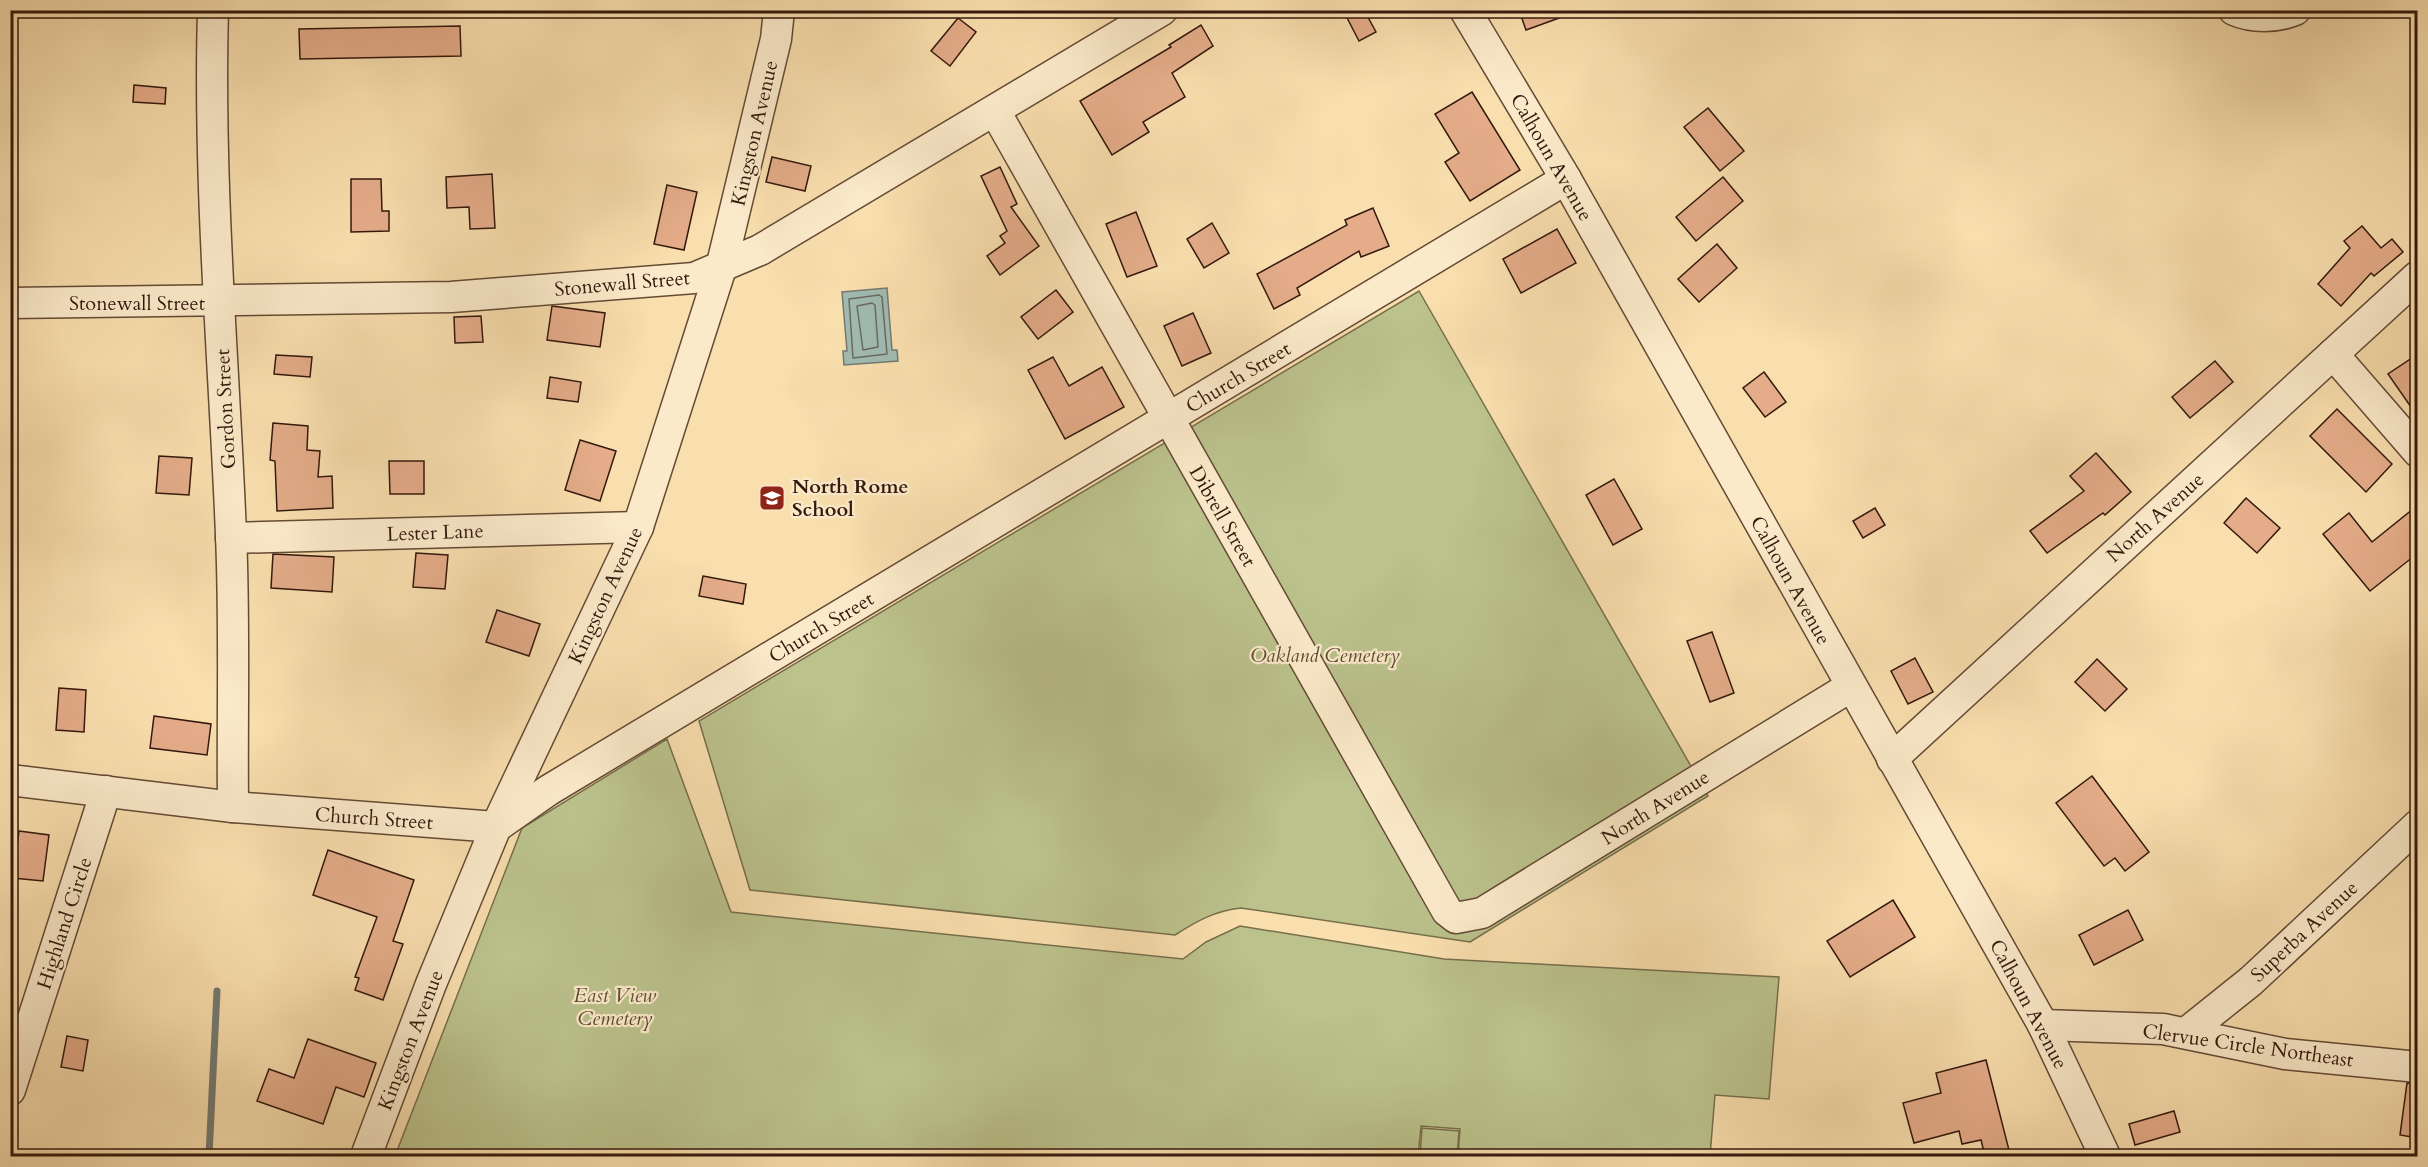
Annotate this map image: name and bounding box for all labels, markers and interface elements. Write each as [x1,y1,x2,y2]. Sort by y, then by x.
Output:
street label: Kingston Avenue [725,58,784,208]
street label: Calhoun Avenue [1504,88,1599,226]
street label: Stonewall Street [553,264,692,303]
street label: Stonewall Street [69,290,206,317]
street label: Church Street [1181,335,1296,419]
street label: Gordon Street [209,348,242,470]
street label: Dibrell Street [1183,461,1263,572]
street label: North Avenue [2101,466,2210,568]
place label: North Rome School [792,473,909,523]
school or university icon: North Rome School [757,483,787,513]
street label: Calhoun Avenue [1744,511,1837,649]
street label: Lester Lane [386,517,484,548]
street label: Kingston Avenue [562,522,649,668]
street label: Church Street [764,585,879,669]
park label: Oakland Cemetery [1250,642,1400,669]
street label: North Avenue [1596,763,1714,851]
street label: Church Street [314,801,435,836]
street label: Highland Circle [30,854,99,993]
street label: Superba Avenue [2245,875,2364,988]
street label: Calhoun Avenue [1983,935,2074,1074]
street label: Kingston Avenue [371,966,450,1114]
park label: East View Cemetery [574,982,657,1032]
street label: Clervue Circle Northeast [2141,1017,2356,1074]

